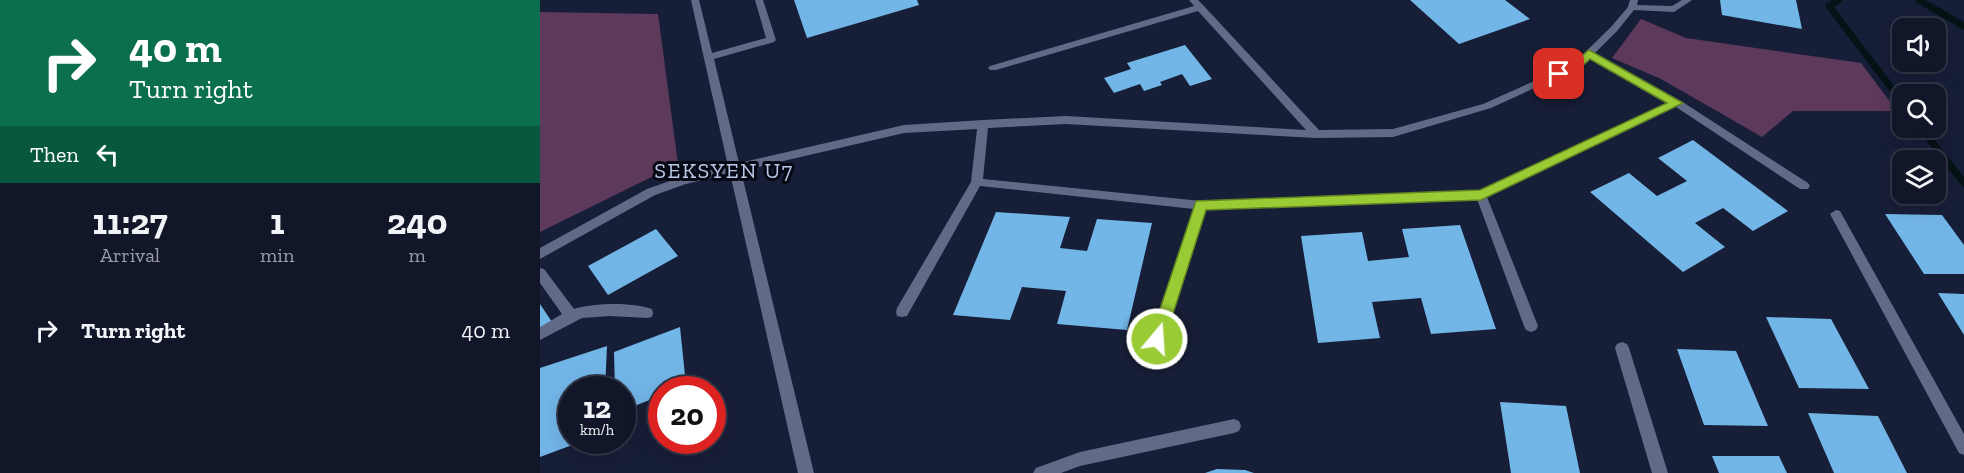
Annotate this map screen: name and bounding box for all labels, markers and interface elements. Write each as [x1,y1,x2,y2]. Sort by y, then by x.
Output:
map controls [1892,18,1946,204]
button: sound [1892,18,1946,72]
text: 40 m [129,22,222,73]
icon: right [30,24,108,102]
pin [1533,48,1584,99]
icon: arrive [1542,57,1575,90]
text: Turn right [129,73,253,105]
button: search [1892,84,1946,138]
icon: left [91,138,124,171]
text: Then [30,141,79,168]
button: layers [1892,150,1946,204]
district label: SEKSYEN U7 [654,157,794,184]
text: 11:27 [92,200,168,243]
text: 1 [270,200,285,243]
text: 240 [387,200,448,243]
text: Arrival [100,243,160,267]
text: min [260,243,294,267]
text: m [409,243,426,267]
position arrow [1125,307,1189,371]
icon: right [30,314,63,347]
text: Turn right [81,317,185,344]
text: 40 m [461,317,510,344]
speed limit sign: 20 [648,376,726,454]
text: 12 [583,390,611,426]
text: km/h [580,421,614,439]

